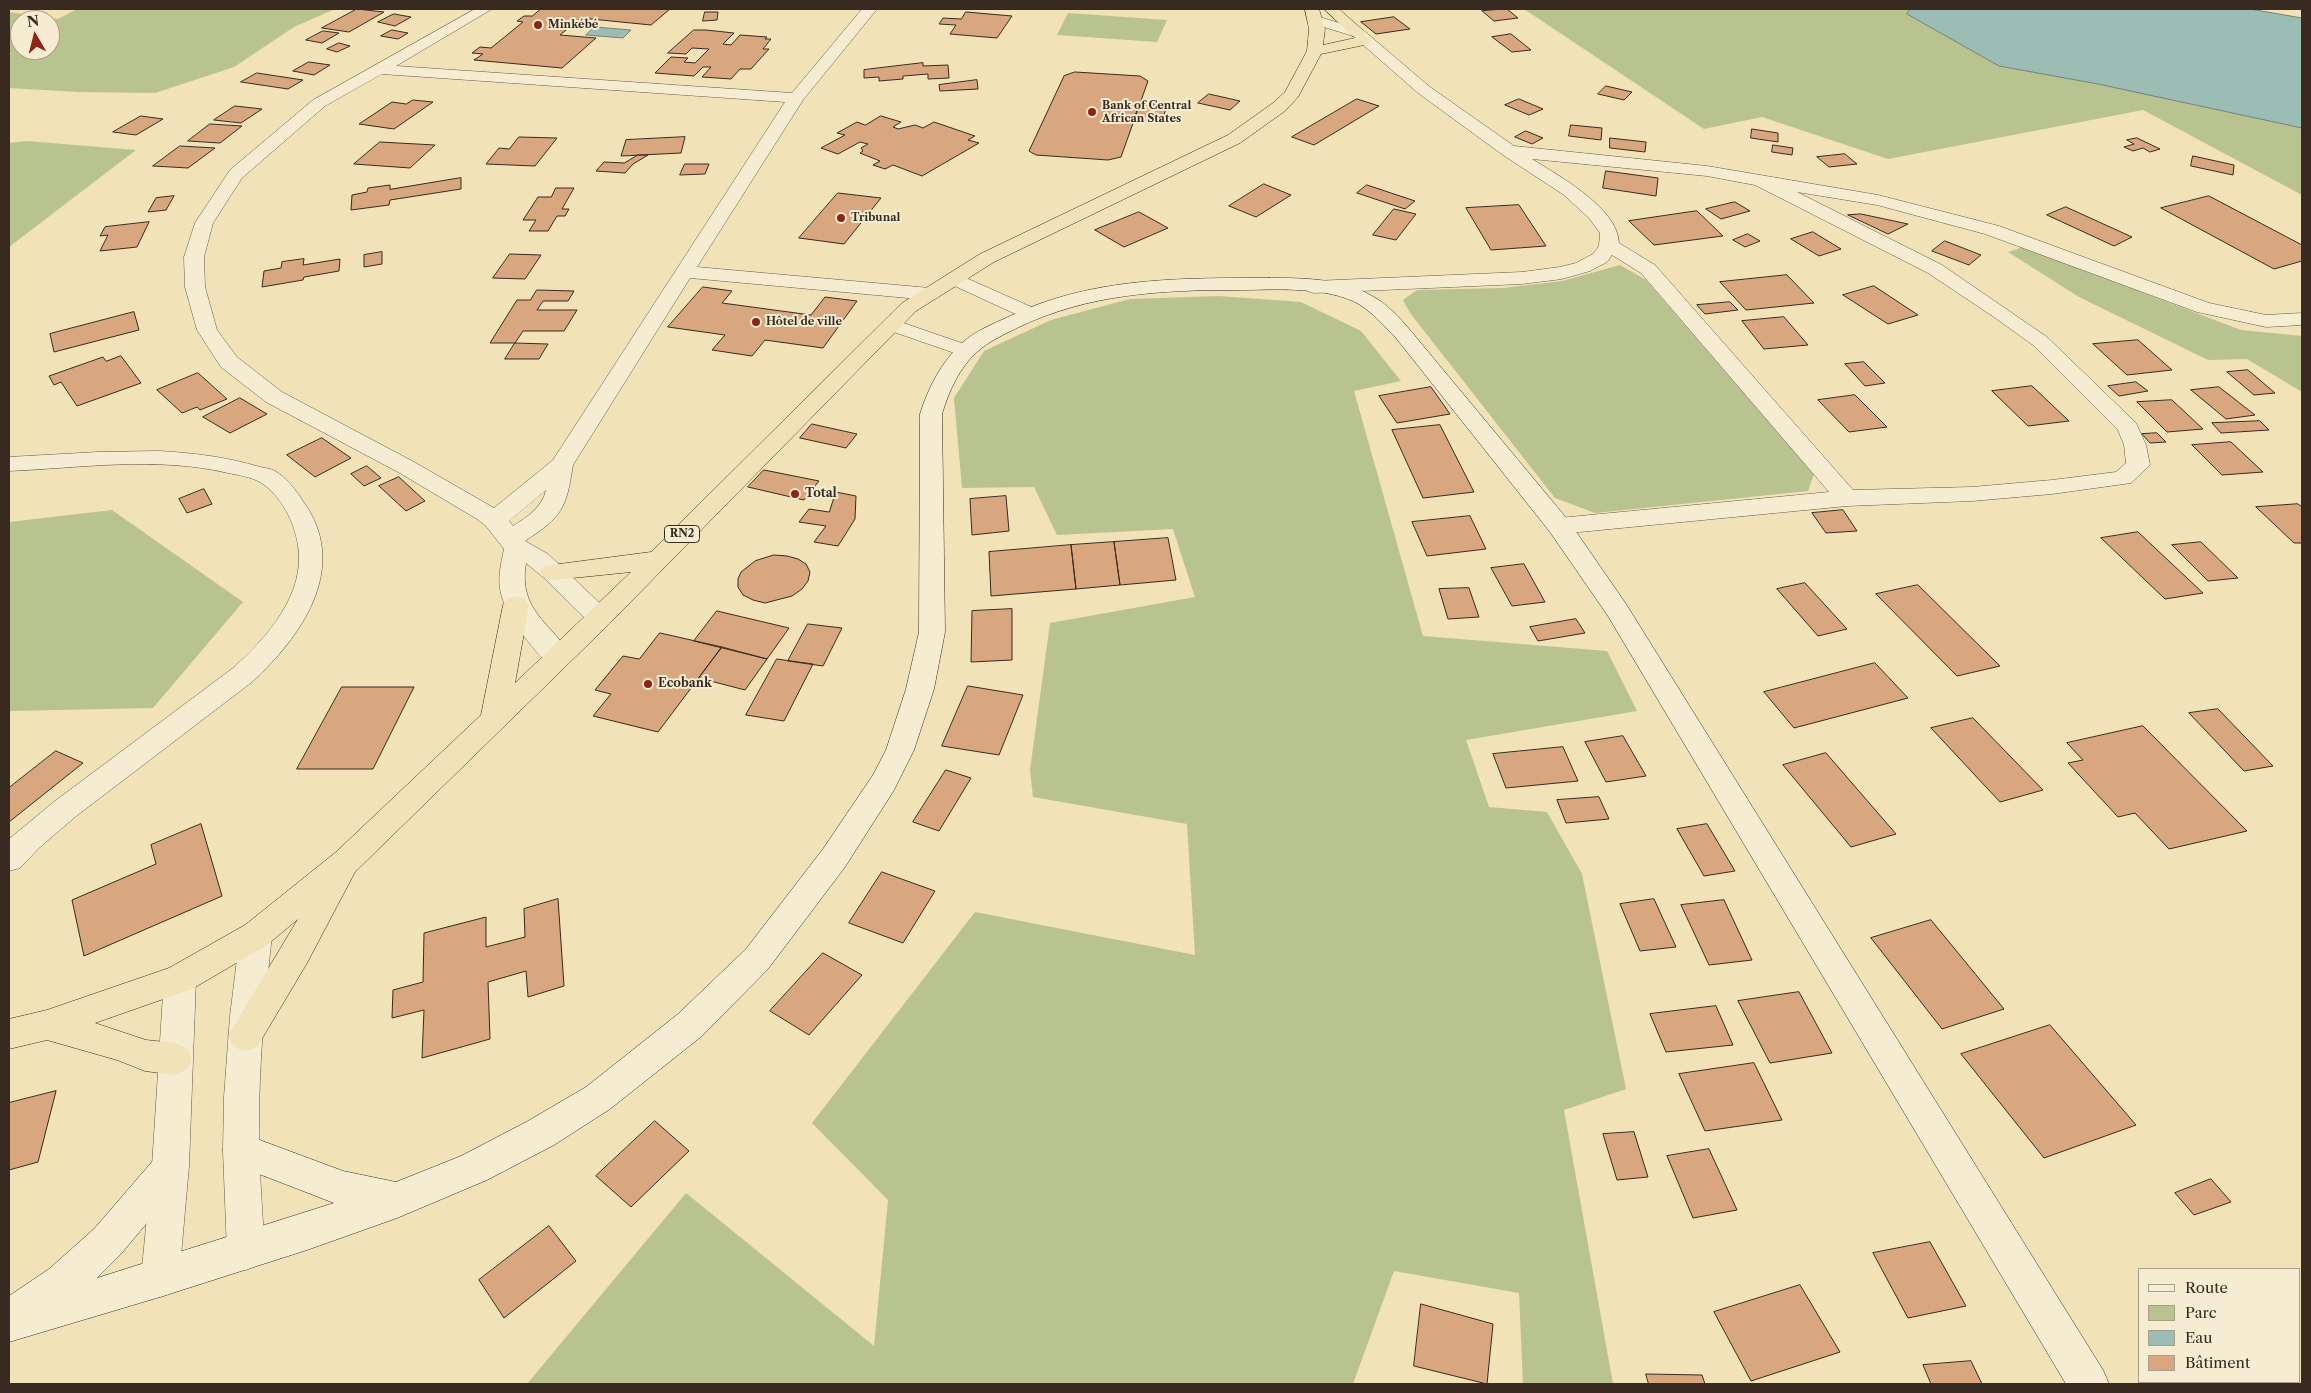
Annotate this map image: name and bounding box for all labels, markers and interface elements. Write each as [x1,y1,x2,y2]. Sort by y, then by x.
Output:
north arrow [10,10,60,60]
text: N [26,11,40,31]
place label: Minkébé [548,18,598,32]
marker: Minkébé [532,19,544,31]
place label: Bank of Central African States [1102,99,1191,125]
marker: Bank of Central African States [1086,106,1098,118]
place label: Tribunal [851,211,900,225]
marker: Tribunal [835,212,847,224]
place label: Hôtel de ville [766,315,842,329]
marker: Hôtel de ville [750,316,762,328]
place label: Total [805,487,837,501]
marker: Total [789,488,801,500]
road number: RN2 [664,526,700,542]
place label: Ecobank [658,677,712,691]
marker: Ecobank [642,678,654,690]
legend [2138,1268,2301,1383]
text: Route [2185,1278,2228,1297]
text: Parc [2185,1303,2217,1322]
text: Eau [2185,1328,2213,1347]
text: Bâtiment [2185,1353,2250,1372]

